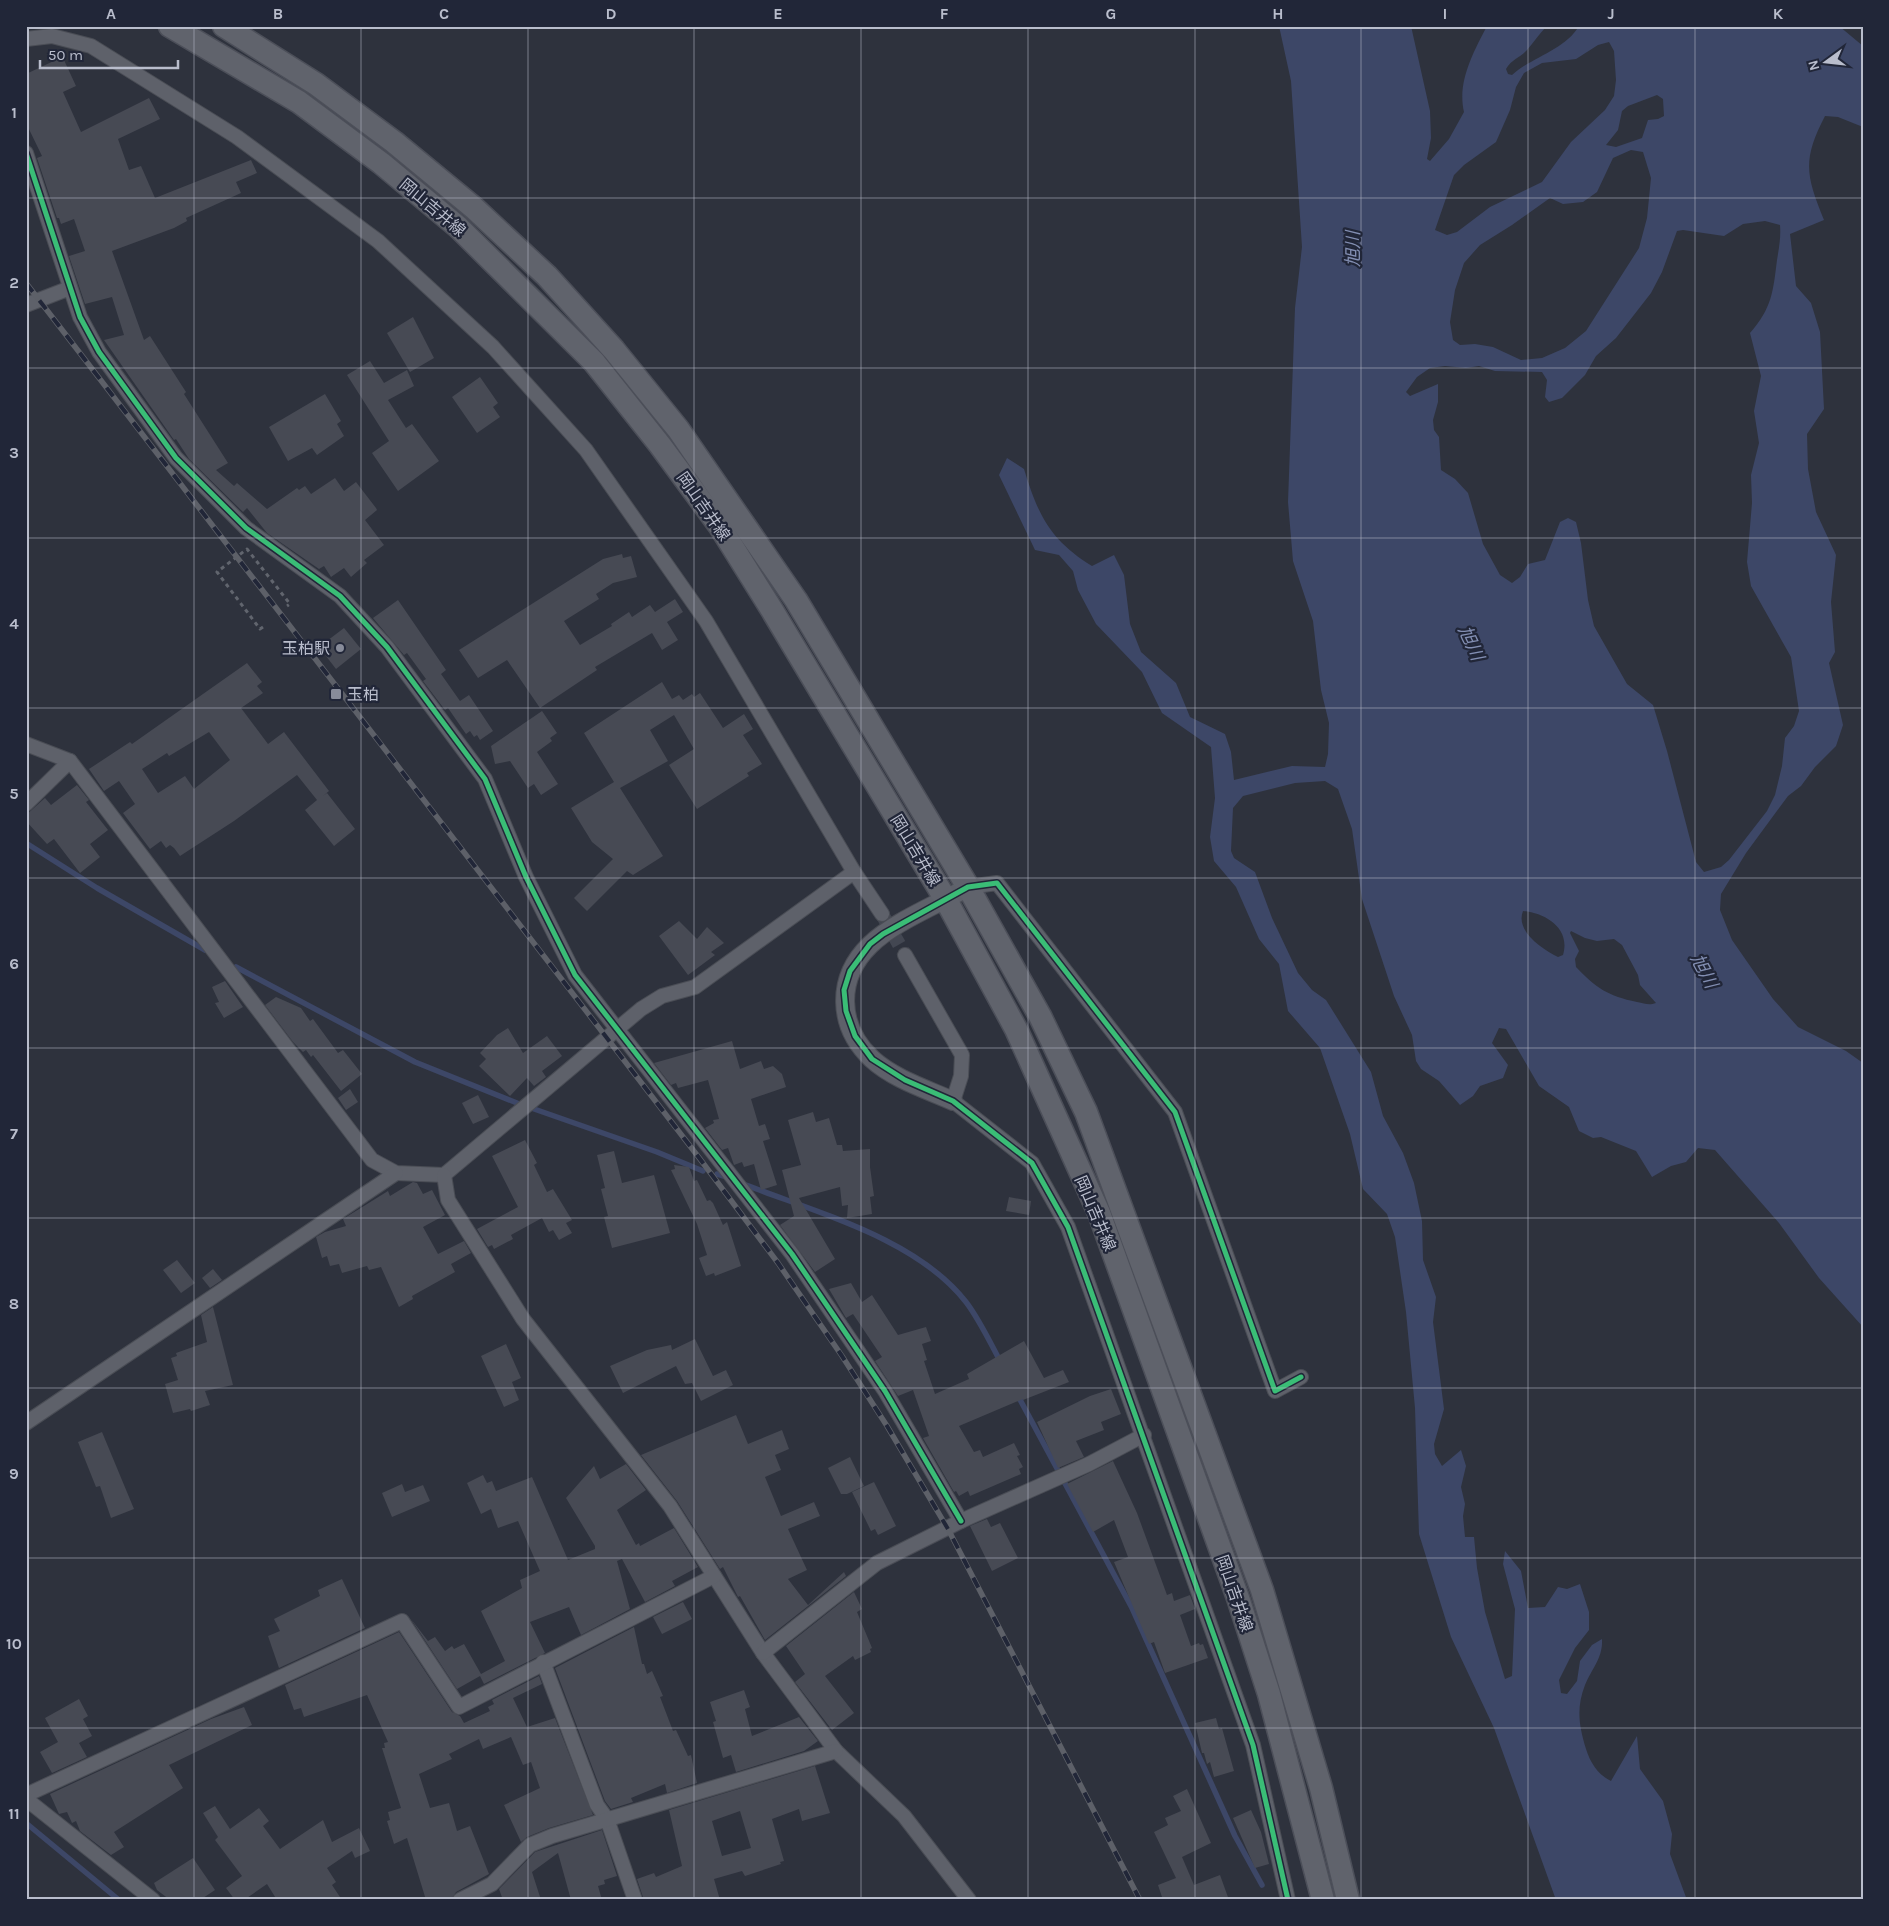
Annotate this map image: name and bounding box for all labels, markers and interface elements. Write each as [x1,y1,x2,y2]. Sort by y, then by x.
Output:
text: A [106,4,116,23]
text: B [273,4,283,23]
text: C [439,4,449,23]
text: D [606,4,617,23]
text: E [773,4,783,23]
text: F [940,4,949,23]
text: G [1106,4,1116,23]
text: H [1272,4,1284,23]
text: I [1443,4,1447,23]
text: J [1607,4,1615,23]
text: K [1773,4,1784,23]
scale bar [40,38,178,70]
north arrow [1802,38,1852,88]
text: 50 m [48,46,83,64]
text: N [1804,58,1823,72]
text: 1 [11,103,17,122]
street label: 岡山吉井線 [396,174,469,240]
water label: 旭川 [1342,229,1364,267]
text: 2 [9,273,19,292]
text: 3 [9,443,19,462]
street label: 岡山吉井線 [673,468,734,545]
text: 4 [9,614,19,633]
water label: 旭川 [1453,622,1489,666]
place label: 玉柏駅 [282,639,330,658]
marker: 玉柏駅 [334,642,346,654]
place label: 玉柏 [347,685,379,704]
marker: 玉柏 [329,687,343,701]
text: 5 [9,784,19,803]
street label: 岡山吉井線 [887,811,944,889]
water label: 旭川 [1686,950,1723,994]
text: 6 [9,954,19,973]
text: 7 [10,1124,18,1143]
street label: 岡山吉井線 [1071,1173,1120,1254]
text: 8 [9,1294,19,1313]
text: 9 [9,1464,19,1483]
street label: 岡山吉井線 [1213,1552,1257,1634]
text: 10 [6,1634,22,1653]
text: 11 [8,1804,20,1823]

